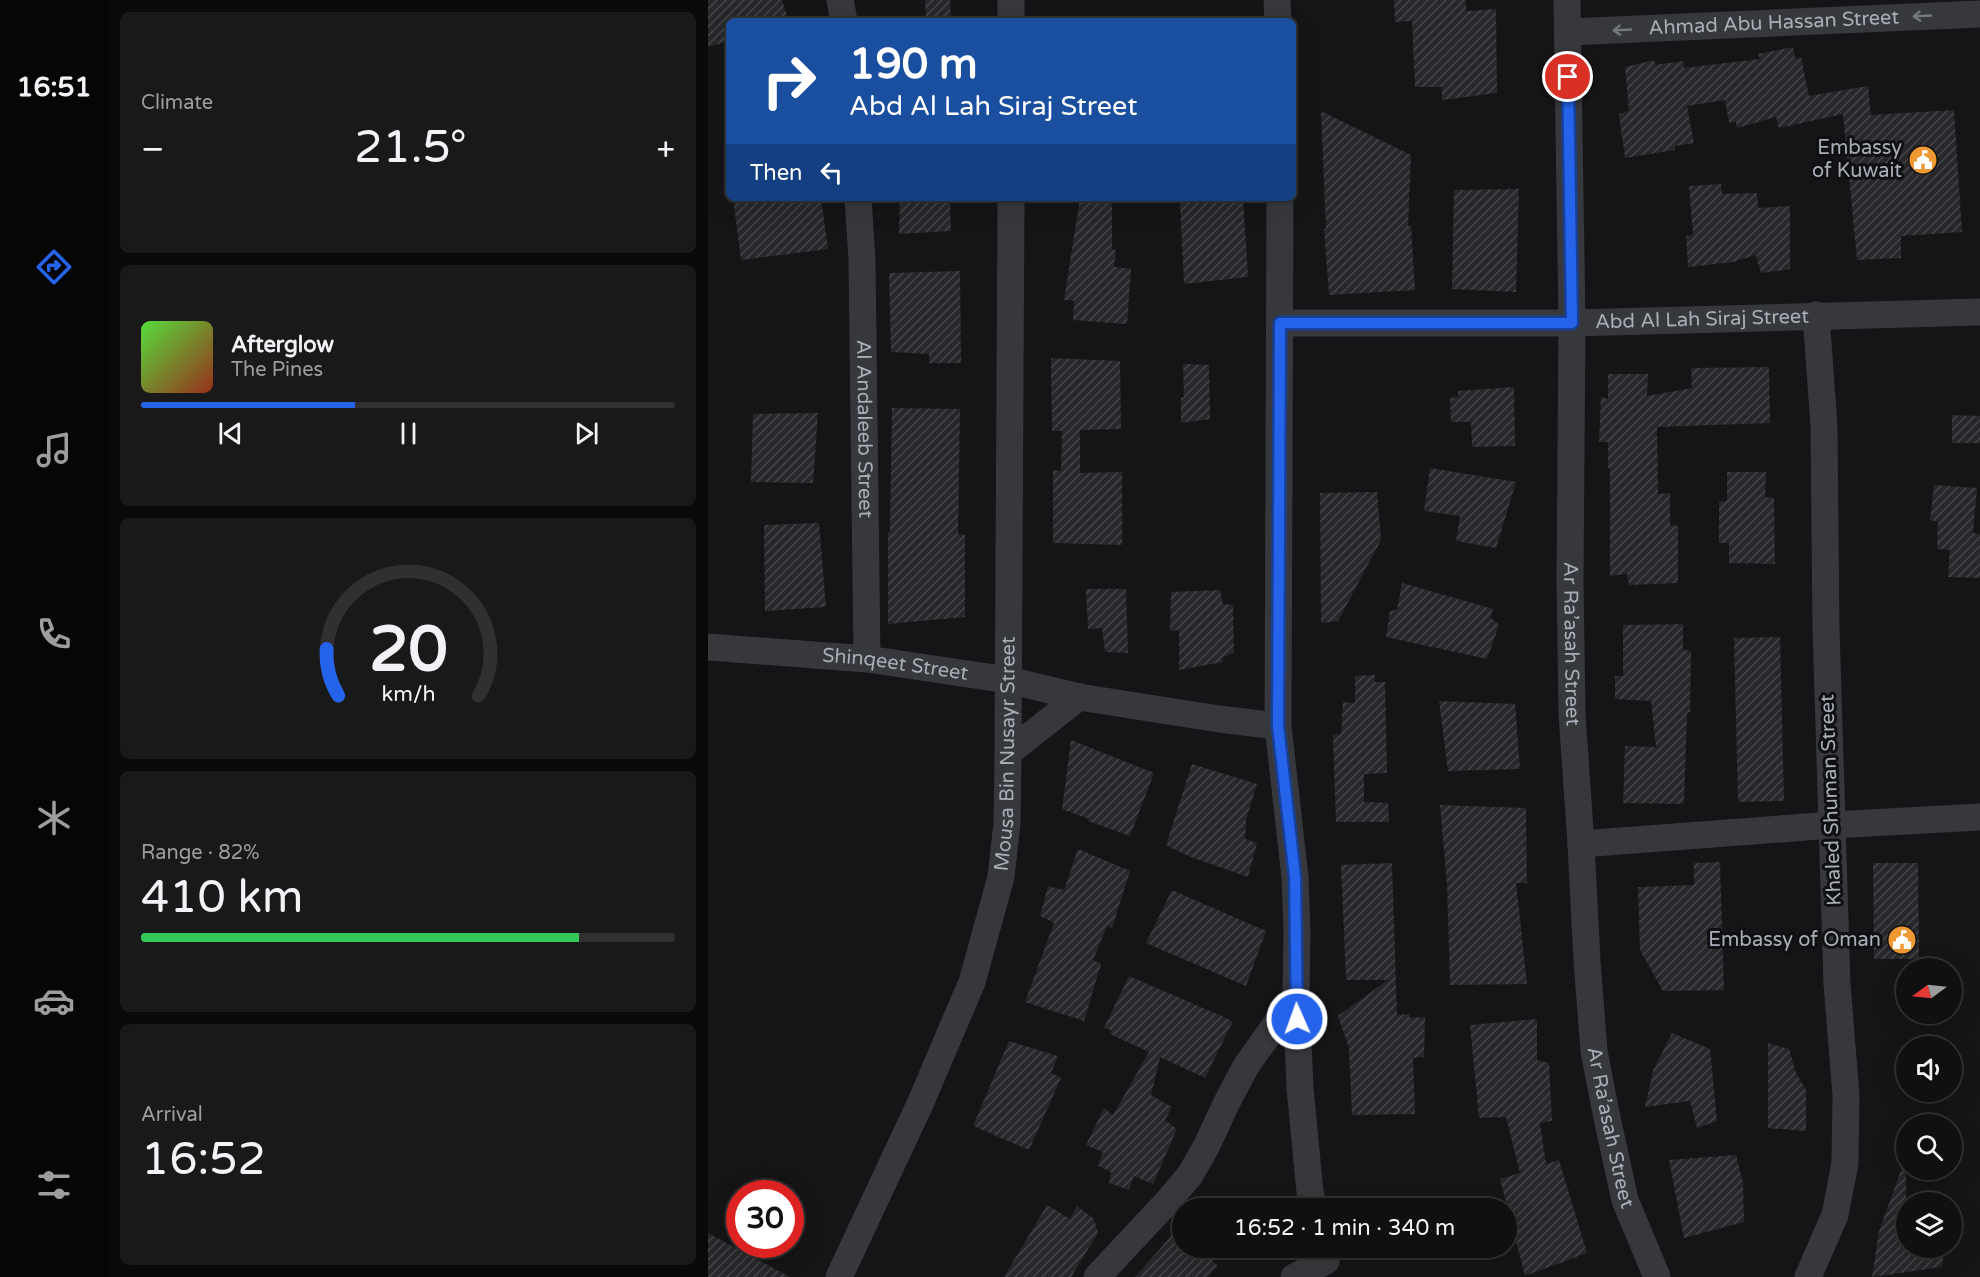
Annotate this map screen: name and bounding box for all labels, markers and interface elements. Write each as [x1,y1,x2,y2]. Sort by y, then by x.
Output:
street label: Ahmad Abu Hassan Street [1648,6,1900,40]
one-way arrow [1912,11,1932,22]
one-way arrow [1612,24,1632,35]
text: 190 m [849,39,978,90]
icon: right [750,42,828,120]
pin [1542,51,1593,102]
icon: arrive [1551,60,1584,93]
text: 16:51 [17,71,91,104]
text: Abd Al Lah Siraj Street [849,90,1138,123]
text: Climate [141,91,213,115]
text: 21.5° [354,121,467,175]
text: − [141,130,165,169]
text: + [656,130,675,169]
place label: Embassy of Kuwait [1812,136,1902,183]
public building icon: Embassy of Kuwait [1907,144,1939,176]
icon: left [815,156,848,189]
text: Then [750,160,803,186]
icon: directions [33,246,75,288]
street label: Abd Al Lah Siraj Street [1595,305,1810,334]
text: Afterglow [231,332,334,358]
street label: Al Andaleeb Street [851,339,877,519]
text: The Pines [231,358,323,382]
icon: previous [214,417,247,450]
icon: pause [392,417,425,450]
icon: next [570,417,603,450]
icon: music [33,429,75,471]
street label: Ar Ra’asah Street [1558,562,1585,727]
icon: phone [33,613,75,655]
text: 20 [369,613,447,688]
street label: Mousa Bin Nusayr Street [990,636,1021,872]
street label: Shinqeet Street [821,644,970,686]
text: km/h [381,681,435,707]
street label: Khaled Shuman Street [1815,694,1847,906]
icon: climate [33,797,75,839]
text: Range · 82% [141,841,260,865]
text: 410 km [141,871,303,925]
public building icon: Embassy of Oman [1886,924,1918,956]
place label: Embassy of Oman [1708,928,1881,952]
north arrow [1896,958,1962,1024]
map controls [1896,958,1962,1258]
icon: car [33,980,75,1022]
position arrow [1265,987,1329,1051]
button: sound [1896,1036,1962,1102]
street label: Ar Ra’asah Street [1581,1045,1639,1212]
text: Arrival [141,1103,203,1127]
button: search [1896,1114,1962,1180]
text: 16:52 [141,1133,266,1187]
icon: filters [33,1164,75,1206]
speed limit sign: 30 [726,1180,804,1258]
button: layers [1896,1192,1962,1258]
text: 16:52 · 1 min · 340 m [1234,1215,1455,1241]

